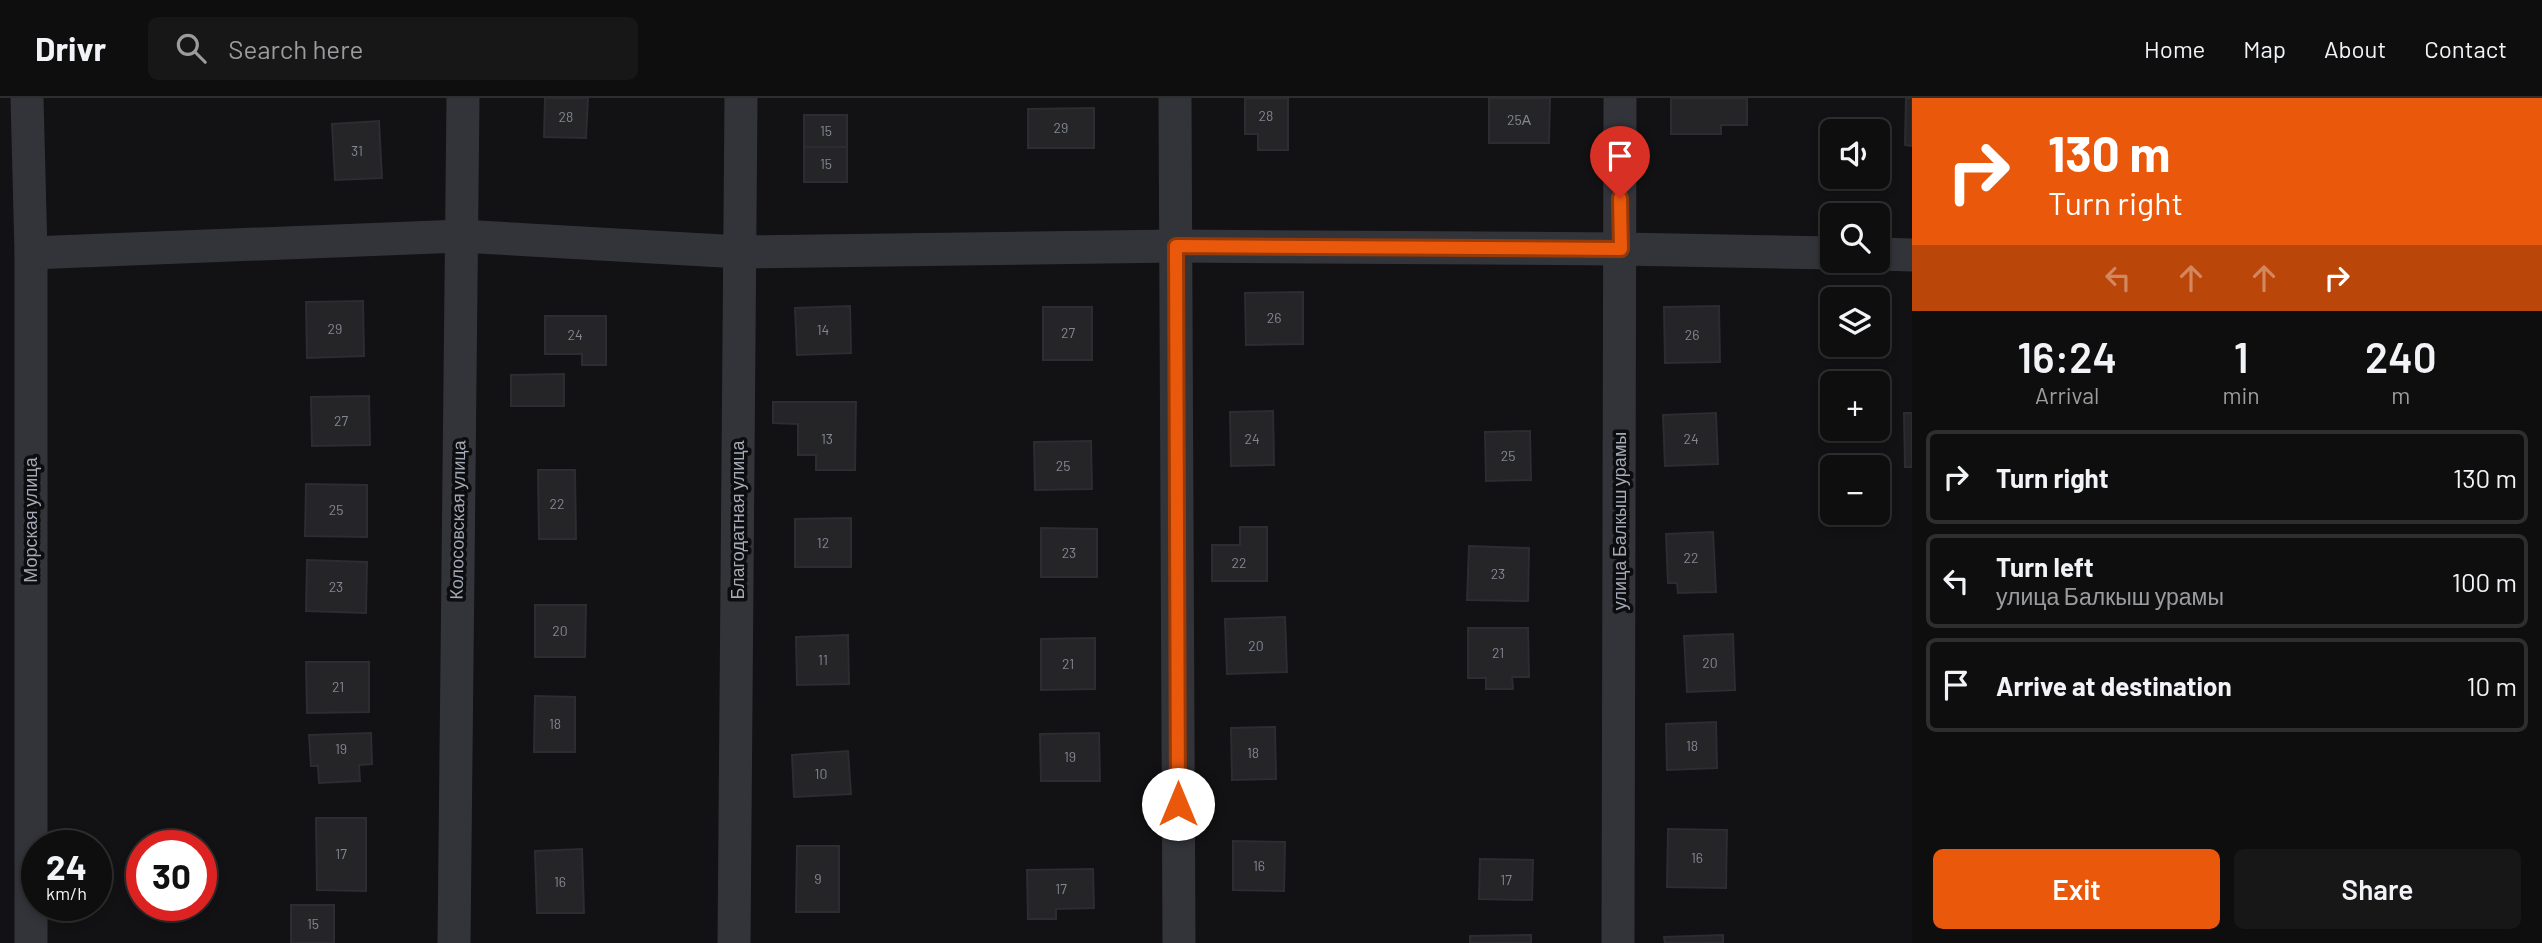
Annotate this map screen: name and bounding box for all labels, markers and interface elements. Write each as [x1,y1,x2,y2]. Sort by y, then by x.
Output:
search box [148,17,638,80]
text: Drivr [35,28,106,68]
icon: search [172,29,210,67]
text: Search here [228,33,363,64]
text: Home [2144,34,2205,63]
text: Map [2243,34,2286,63]
text: About [2324,34,2386,63]
text: Contact [2424,34,2507,63]
house number: 28 [1259,107,1273,124]
house number: 28 [559,108,573,125]
house number: 25А [1507,111,1532,128]
house number: 29 [1054,119,1068,136]
map controls [1820,119,1890,525]
button: sound [1820,119,1890,189]
house number: 15 [820,122,832,139]
text: 130 m [2048,123,2170,182]
pin [1590,126,1650,198]
icon: right [1933,126,2024,217]
icon: arrive [1601,137,1639,175]
house number: 31 [351,142,363,159]
house number: 15 [820,155,832,172]
text: Turn right [2048,183,2183,221]
button: search [1820,203,1890,273]
icon: left [2099,259,2137,297]
icon: ahead [2172,259,2210,297]
icon: ahead [2245,259,2283,297]
icon: right [2318,259,2356,297]
button: layers [1820,287,1890,357]
house number: 26 [1267,309,1281,326]
house number: 29 [328,320,342,337]
house number: 14 [817,321,829,338]
house number: 27 [1061,324,1075,341]
house number: 24 [567,326,583,343]
house number: 26 [1685,326,1699,343]
text: 16:24 [2017,331,2117,381]
text: 1 [2234,331,2248,381]
text: 240 [2365,331,2437,381]
button: + [1820,371,1890,441]
text: Arrival [2035,381,2099,409]
text: min [2222,381,2260,409]
text: m [2391,381,2410,409]
house number: 27 [334,412,348,429]
house number: 13 [821,430,833,447]
house number: 24 [1244,430,1260,447]
house number: 24 [1683,430,1699,447]
street label: улица Балкыш урамы [1608,432,1630,610]
street label: Колосовская улица [445,439,469,600]
street label: Благодатная улица [726,439,748,600]
house number: 25 [1501,447,1515,464]
button: − [1820,455,1890,525]
street label: Морская улица [19,456,41,583]
house number: 25 [1056,457,1070,474]
icon: right [1937,458,1975,496]
text: Turn right [1996,462,2109,493]
text: 130 m [2453,462,2517,493]
house number: 22 [549,495,565,512]
house number: 25 [329,501,343,518]
house number: 12 [817,534,829,551]
house number: 23 [1062,544,1076,561]
house number: 22 [1683,549,1699,566]
text: Turn left [1996,551,2094,582]
house number: 22 [1231,554,1247,571]
icon: left [1937,562,1975,600]
house number: 23 [1491,565,1505,582]
text: 100 m [2452,566,2517,597]
house number: 23 [329,578,343,595]
text: улица Балкыш урамы [1996,582,2224,610]
house number: 20 [552,622,568,639]
house number: 20 [1248,637,1264,654]
house number: 21 [1492,644,1504,661]
house number: 11 [818,651,828,668]
house number: 20 [1702,654,1718,671]
house number: 21 [1062,655,1074,672]
icon: arrive [1937,666,1975,704]
text: Arrive at destination [1996,670,2232,701]
text: 10 m [2467,670,2517,701]
house number: 21 [332,678,344,695]
house number: 18 [549,715,561,732]
house number: 18 [1686,737,1698,754]
house number: 19 [335,740,347,757]
house number: 18 [1247,744,1259,761]
house number: 19 [1064,748,1076,765]
house number: 10 [815,765,827,782]
position arrow [1141,767,1215,841]
speed limit sign: 30 [126,830,217,921]
text: 24 [46,845,87,887]
house number: 17 [335,845,347,862]
house number: 16 [1691,849,1703,866]
button: Exit [1933,849,2220,929]
button: Share [2234,849,2521,929]
house number: 16 [1253,857,1265,874]
house number: 9 [814,870,822,887]
house number: 17 [1500,871,1512,888]
house number: 16 [554,873,566,890]
house number: 17 [1055,880,1067,897]
text: km/h [46,882,87,904]
house number: 15 [307,915,319,932]

